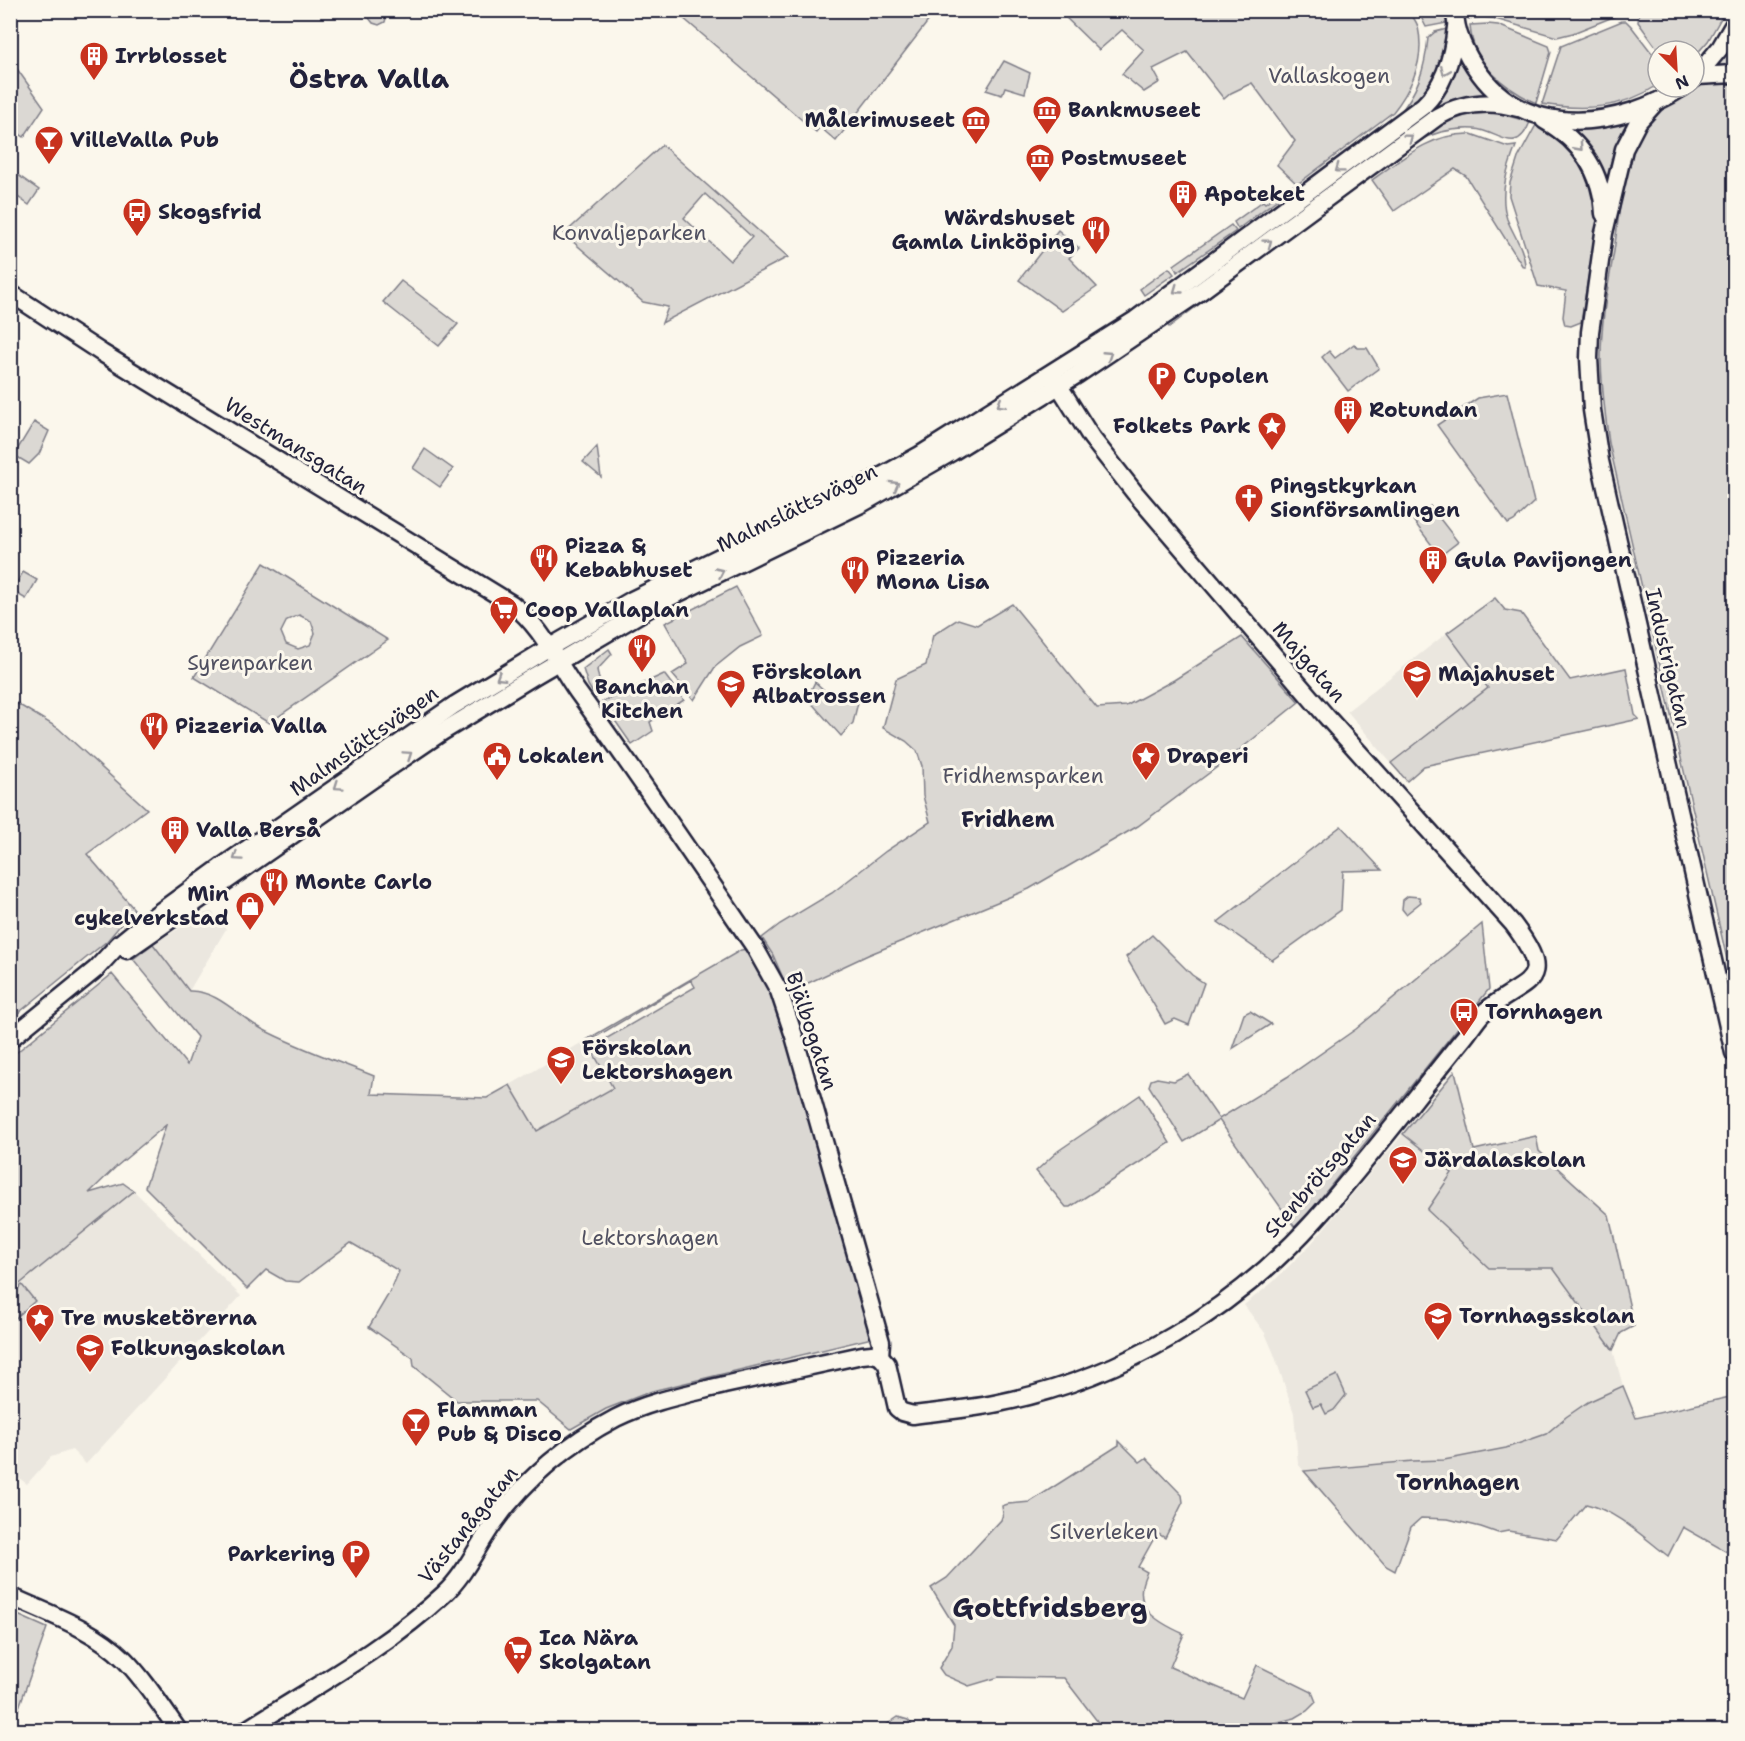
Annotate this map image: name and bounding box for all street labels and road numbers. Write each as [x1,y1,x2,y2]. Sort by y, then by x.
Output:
street label: Westmansgatan [219,391,373,501]
street label: Malmslättsvägen [712,457,882,559]
street label: Industrigatan [1638,585,1698,731]
street label: Majgatan [1266,616,1352,709]
street label: Malmslättsvägen [284,679,444,803]
street label: Bjälbogatan [780,968,844,1094]
street label: Stenbrötsgatan [1258,1106,1382,1244]
street label: Västanågatan [412,1460,524,1590]

